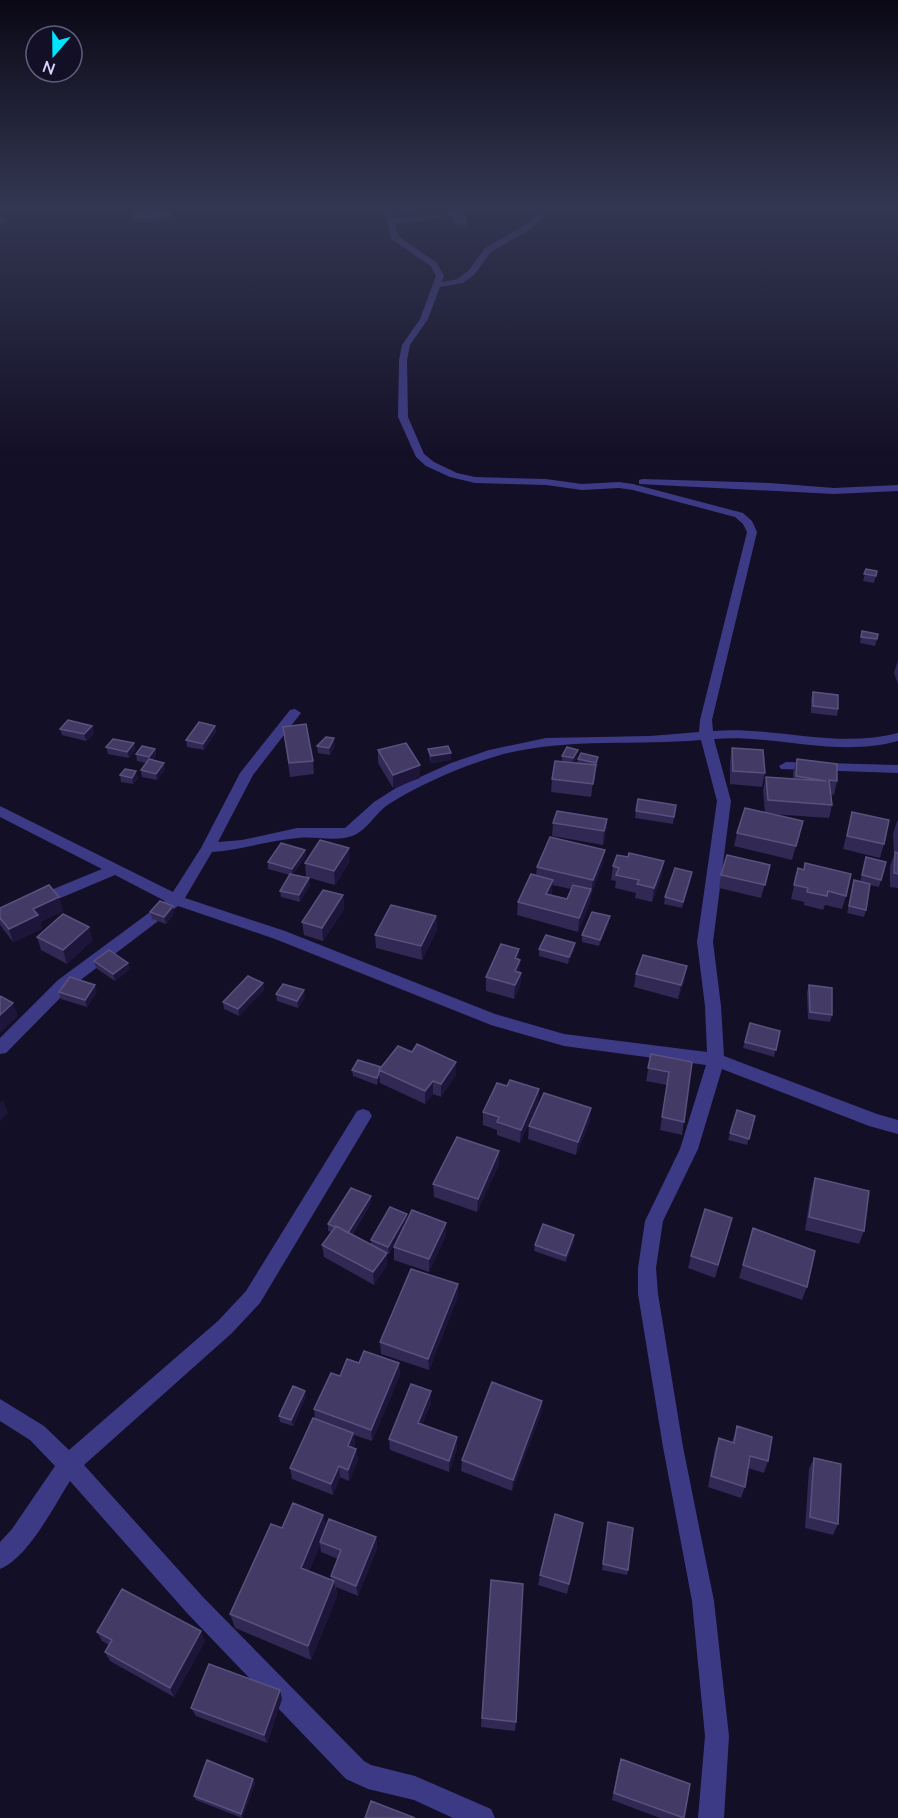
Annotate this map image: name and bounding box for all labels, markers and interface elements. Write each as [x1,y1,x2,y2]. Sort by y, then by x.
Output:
north arrow [24,24,84,84]
text: N [40,57,58,80]

